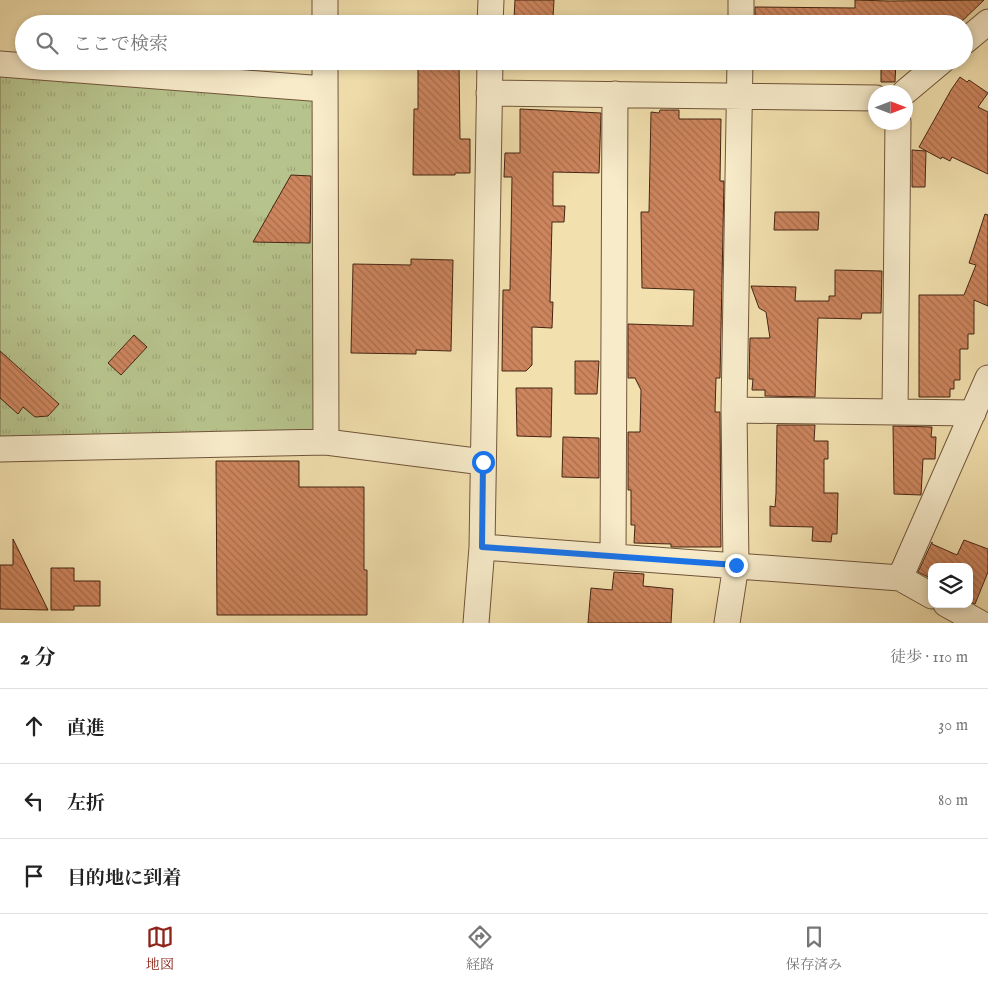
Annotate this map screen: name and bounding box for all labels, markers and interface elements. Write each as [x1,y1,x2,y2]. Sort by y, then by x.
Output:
search box [15,15,973,70]
icon: search [33,29,61,57]
text: ここで検索 [73,33,168,57]
north arrow [868,85,913,130]
route start [472,451,495,474]
route end [725,554,748,577]
map controls [928,563,973,608]
button: layers [928,563,973,608]
text: 2 分 [20,645,55,672]
text: 徒歩 · 110 m [890,648,968,668]
icon: ahead [20,712,48,740]
text: 30 m [938,716,968,736]
text: 直進 [67,717,105,741]
icon: left [20,787,48,815]
text: 80 m [938,791,968,811]
text: 左折 [67,792,105,816]
icon: arrive [20,862,48,890]
text: 目的地に到着 [67,867,181,891]
tab: 地図 [146,923,174,974]
tab: 経路 [466,923,494,974]
tab: 保存済み [786,923,842,974]

